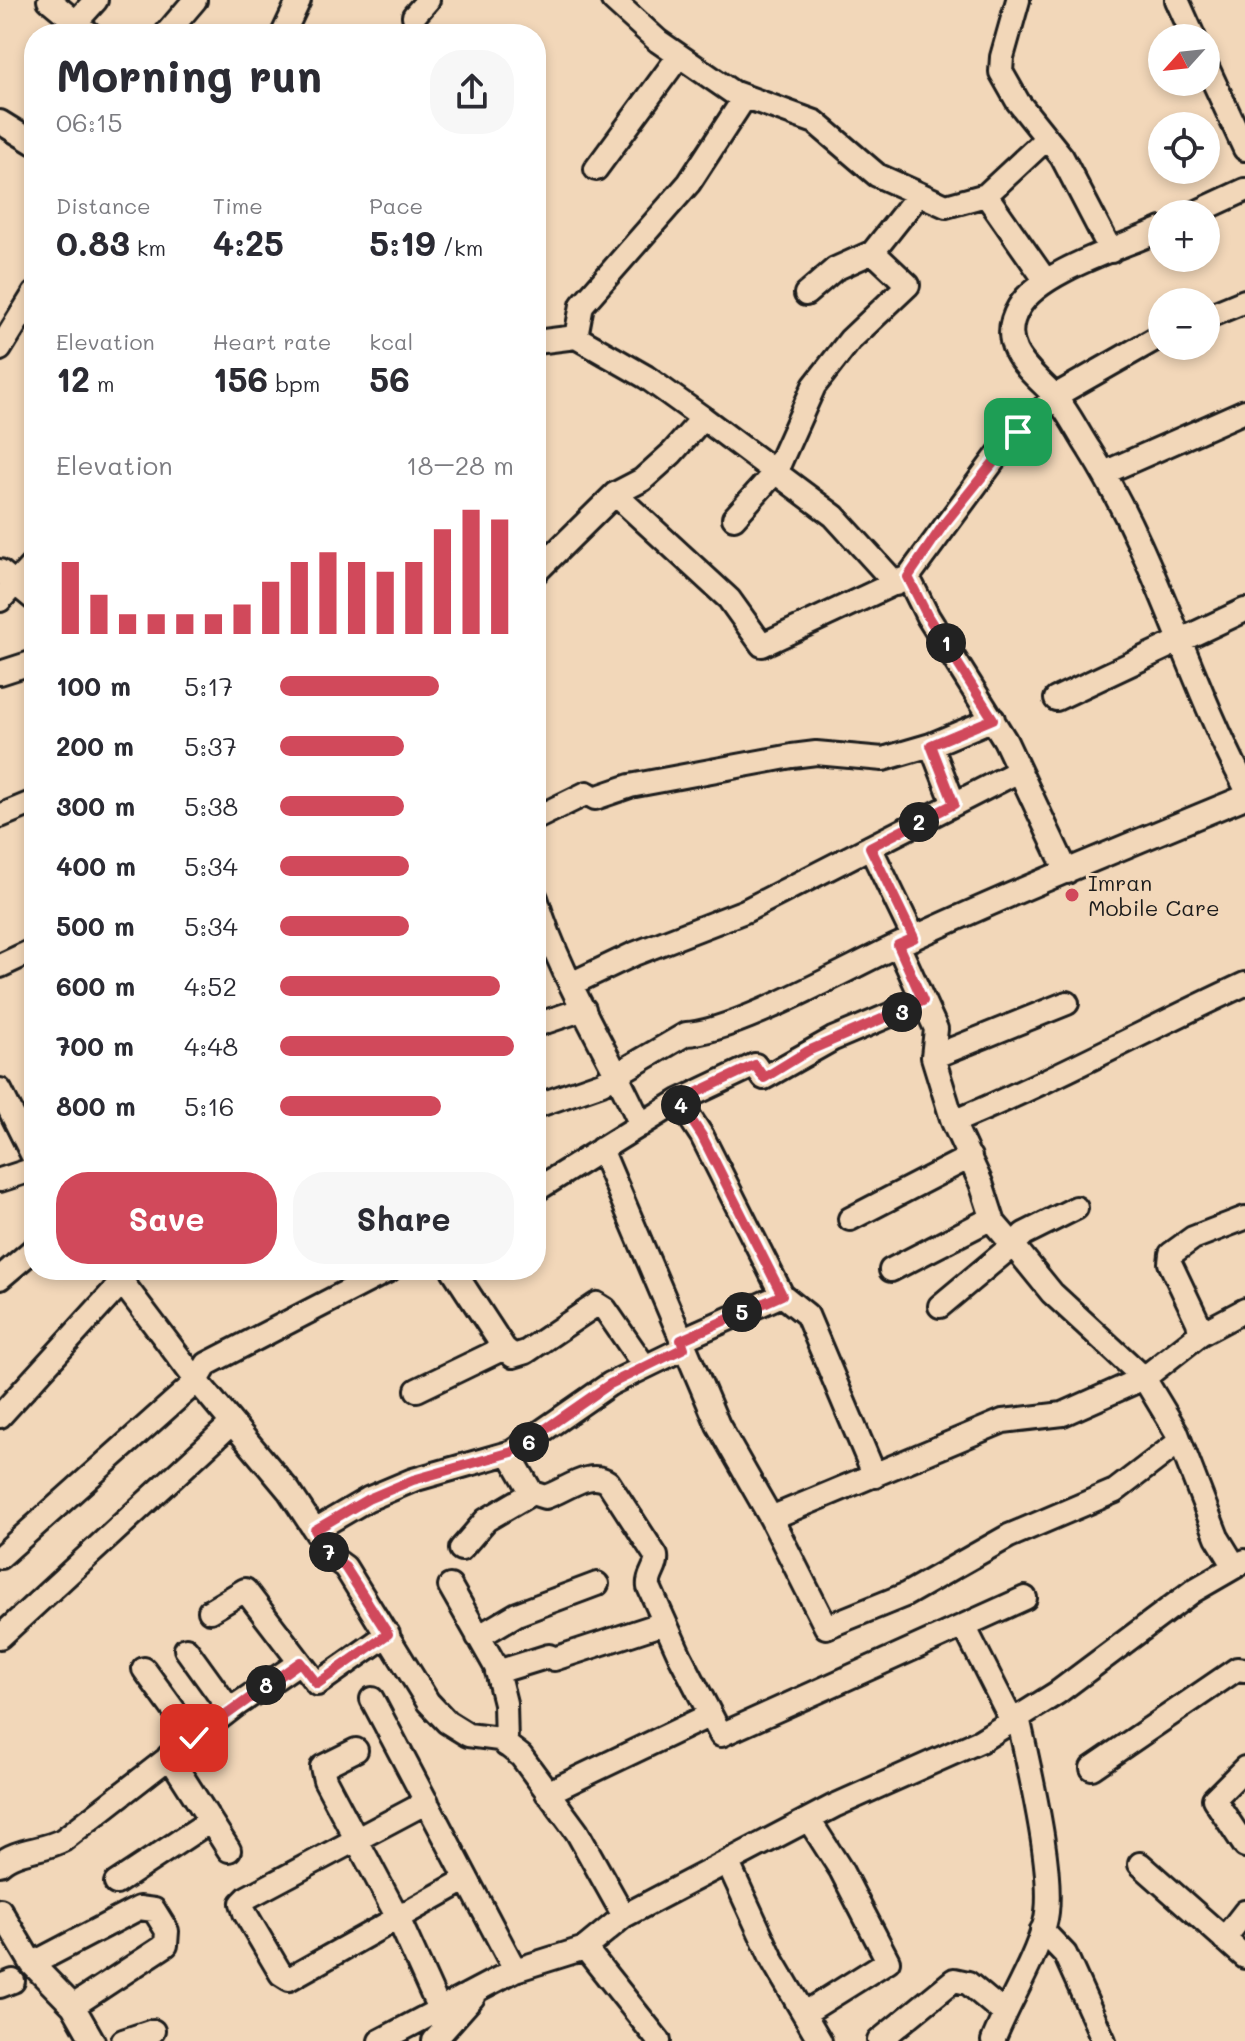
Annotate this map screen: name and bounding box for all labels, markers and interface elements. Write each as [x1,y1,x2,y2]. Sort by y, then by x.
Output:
north arrow [1148,24,1220,96]
map controls [1148,24,1220,360]
text: Morning run [56,46,322,103]
button: share [430,50,514,134]
text: 06:15 [56,105,123,139]
button: locate [1148,112,1220,184]
text: Distance [56,191,151,220]
text: Time [213,191,263,220]
text: Pace [369,191,423,220]
button: + [1148,200,1220,272]
text: 0.83 [56,220,130,265]
text: 4:25 [213,220,284,265]
text: 5:19 [369,220,435,265]
text: km [130,233,166,262]
text: /km [435,233,483,262]
button: − [1148,288,1220,360]
text: Elevation [56,327,155,356]
text: Heart rate [213,327,331,356]
text: kcal [369,327,413,356]
text: 12 [56,356,90,401]
text: 156 [213,356,268,401]
text: 56 [369,356,410,401]
text: m [90,369,115,398]
text: bpm [268,369,320,398]
pin [984,398,1052,466]
icon: arrive [996,410,1040,454]
text: Elevation [56,448,173,482]
text: 18–28 m [406,448,514,482]
pin: 1 [926,623,966,663]
text: 1 [941,628,951,657]
text: 100 m [56,669,131,703]
text: 5:17 [184,669,233,703]
text: 200 m [56,729,134,763]
text: 5:37 [184,729,237,763]
text: 300 m [56,789,135,823]
text: 5:38 [184,789,238,823]
pin: 2 [899,802,939,842]
text: 2 [913,807,925,836]
text: 400 m [56,849,136,883]
text: 5:34 [184,849,238,883]
place label: Imran Mobile Care [1088,868,1220,922]
marker: Imran Mobile Care [1063,886,1081,904]
text: 500 m [56,909,135,943]
text: 5:34 [184,909,238,943]
text: 600 m [56,969,135,1003]
text: 4:52 [184,969,237,1003]
pin: 3 [882,992,922,1032]
text: 3 [895,997,909,1026]
text: 700 m [56,1029,134,1063]
text: 4:48 [184,1029,238,1063]
pin: 4 [661,1085,701,1125]
text: 800 m [56,1089,136,1123]
text: 5:16 [184,1089,235,1123]
text: 4 [674,1090,688,1119]
button: Save [56,1172,277,1264]
button: Share [293,1172,514,1264]
pin: 5 [722,1292,762,1332]
text: 5 [736,1297,748,1326]
pin: 6 [509,1422,549,1462]
text: 6 [522,1427,536,1456]
pin: 7 [309,1532,349,1572]
text: 7 [323,1537,335,1566]
pin: 8 [246,1665,286,1705]
text: 8 [259,1670,273,1699]
pin [160,1704,228,1772]
icon: check [172,1716,216,1760]

